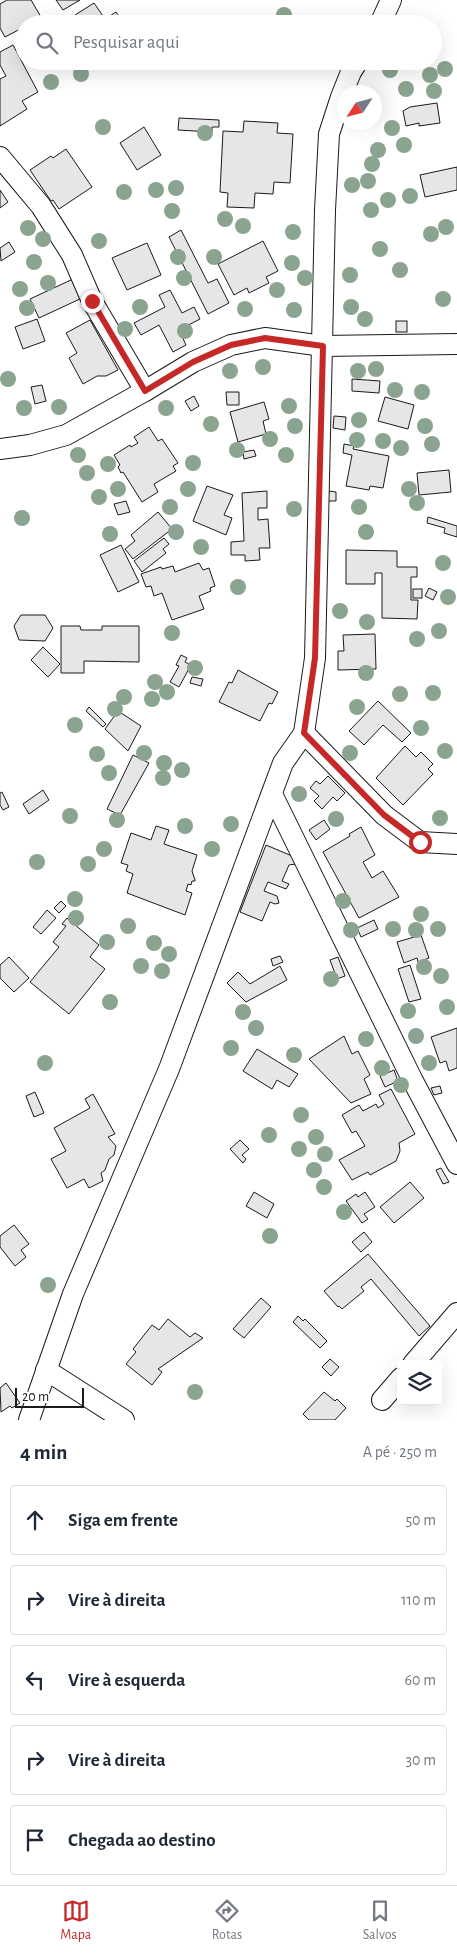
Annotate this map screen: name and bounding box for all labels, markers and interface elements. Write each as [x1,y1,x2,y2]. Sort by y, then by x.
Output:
search box [15,15,442,70]
icon: search [33,29,61,57]
text: Pesquisar aqui [73,33,179,52]
north arrow [337,85,382,130]
route end [81,290,104,313]
route start [409,831,432,854]
map controls [397,1360,442,1405]
button: layers [397,1360,442,1405]
scale bar [15,1385,84,1408]
text: 20 m [22,1390,49,1404]
text: 4 min [20,1442,67,1463]
text: A pé · 250 m [363,1444,437,1460]
icon: ahead [21,1506,49,1534]
text: Siga em frente [68,1511,178,1530]
text: 50 m [405,1512,436,1528]
icon: right [21,1586,49,1614]
text: Vire à direita [68,1591,166,1610]
text: 110 m [401,1592,436,1608]
icon: left [21,1666,49,1694]
text: Vire à esquerda [68,1671,185,1690]
text: 60 m [405,1672,436,1688]
icon: right [21,1746,49,1774]
text: Vire à direita [68,1751,166,1770]
text: 30 m [406,1752,436,1768]
icon: arrive [21,1826,49,1854]
text: Chegada ao destino [68,1831,216,1850]
tab: Mapa [60,1897,91,1944]
tab: Rotas [212,1897,242,1944]
tab: Salvos [363,1897,397,1944]

